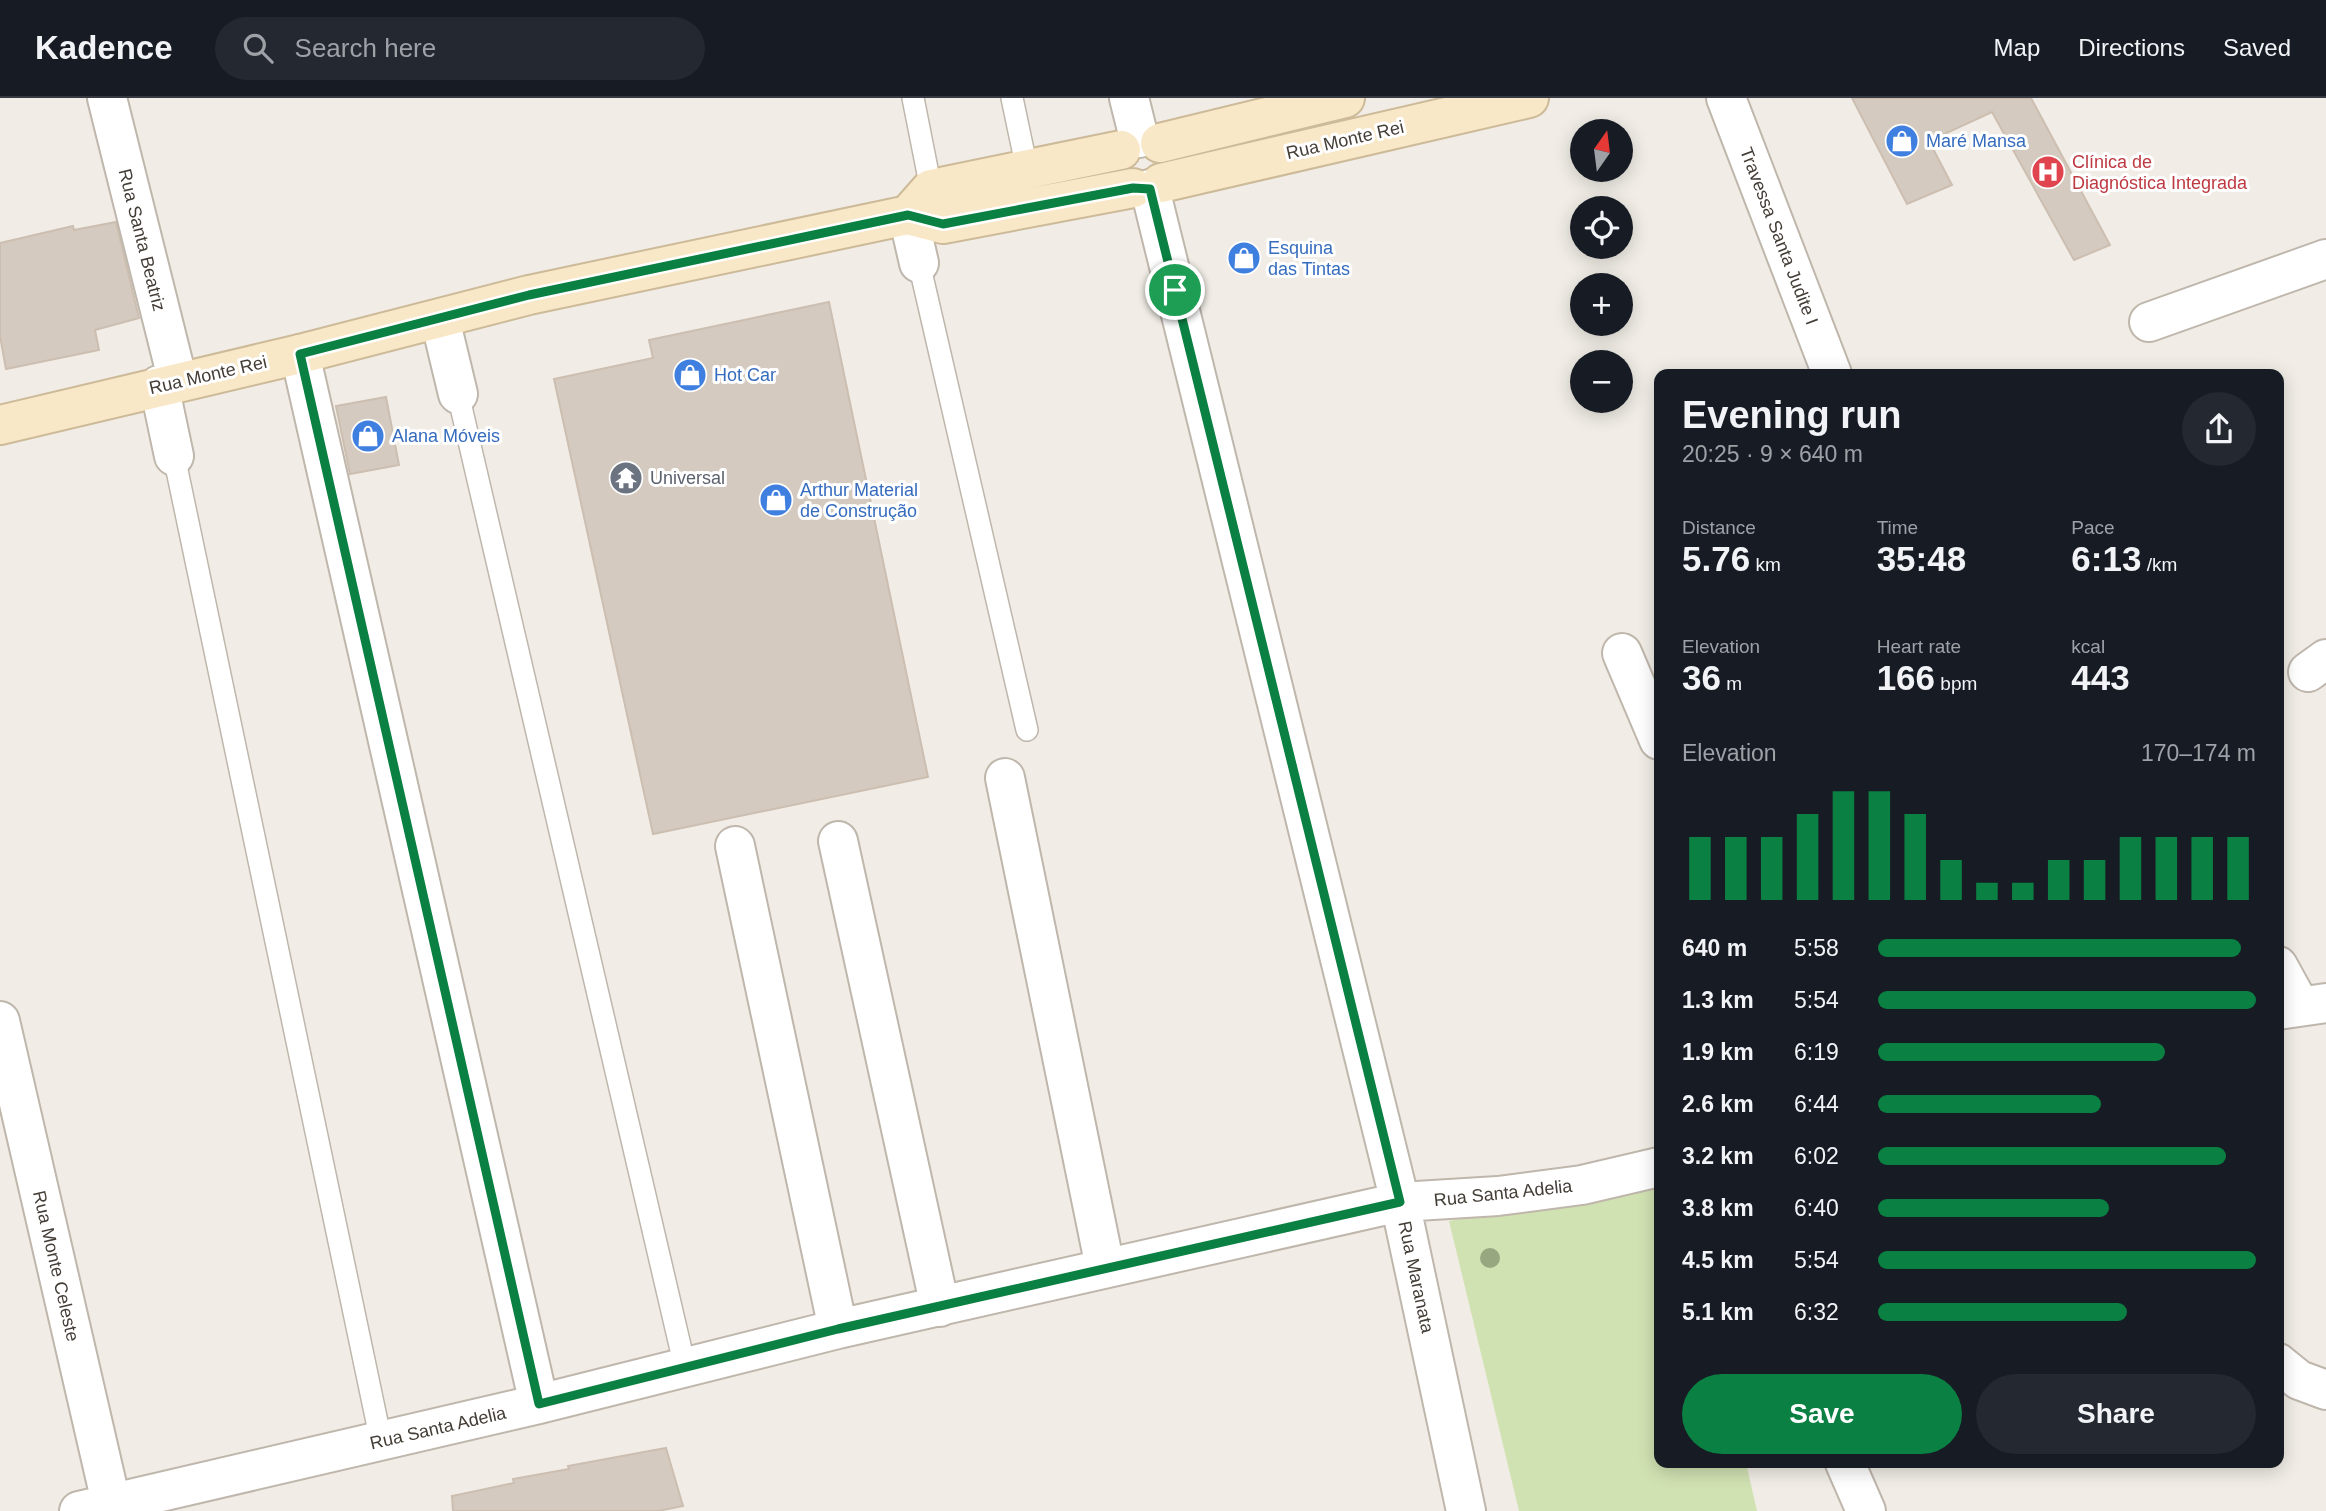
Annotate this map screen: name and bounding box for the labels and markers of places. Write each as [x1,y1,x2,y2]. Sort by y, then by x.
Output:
shop icon: Maré Mansa [1883,122,1921,160]
place label: Maré Mansa [1926,131,2027,151]
place label: Clínica de Diagnóstica Integrada [2072,152,2248,193]
hospital icon: Clínica de Diagnóstica Integrada [2029,153,2067,191]
place label: Esquina das Tintas [1268,238,1350,279]
shop icon: Esquina das Tintas [1225,239,1263,277]
pin [1145,260,1205,320]
shop icon: Hot Car [671,356,709,394]
place label: Hot Car [714,365,776,385]
shop icon: Alana Móveis [349,417,387,455]
place label: Alana Móveis [392,426,500,446]
temple icon: Universal [607,459,645,497]
place label: Universal [650,468,725,488]
place label: Arthur Material de Construção [800,480,918,521]
shop icon: Arthur Material de Construção [757,481,795,519]

